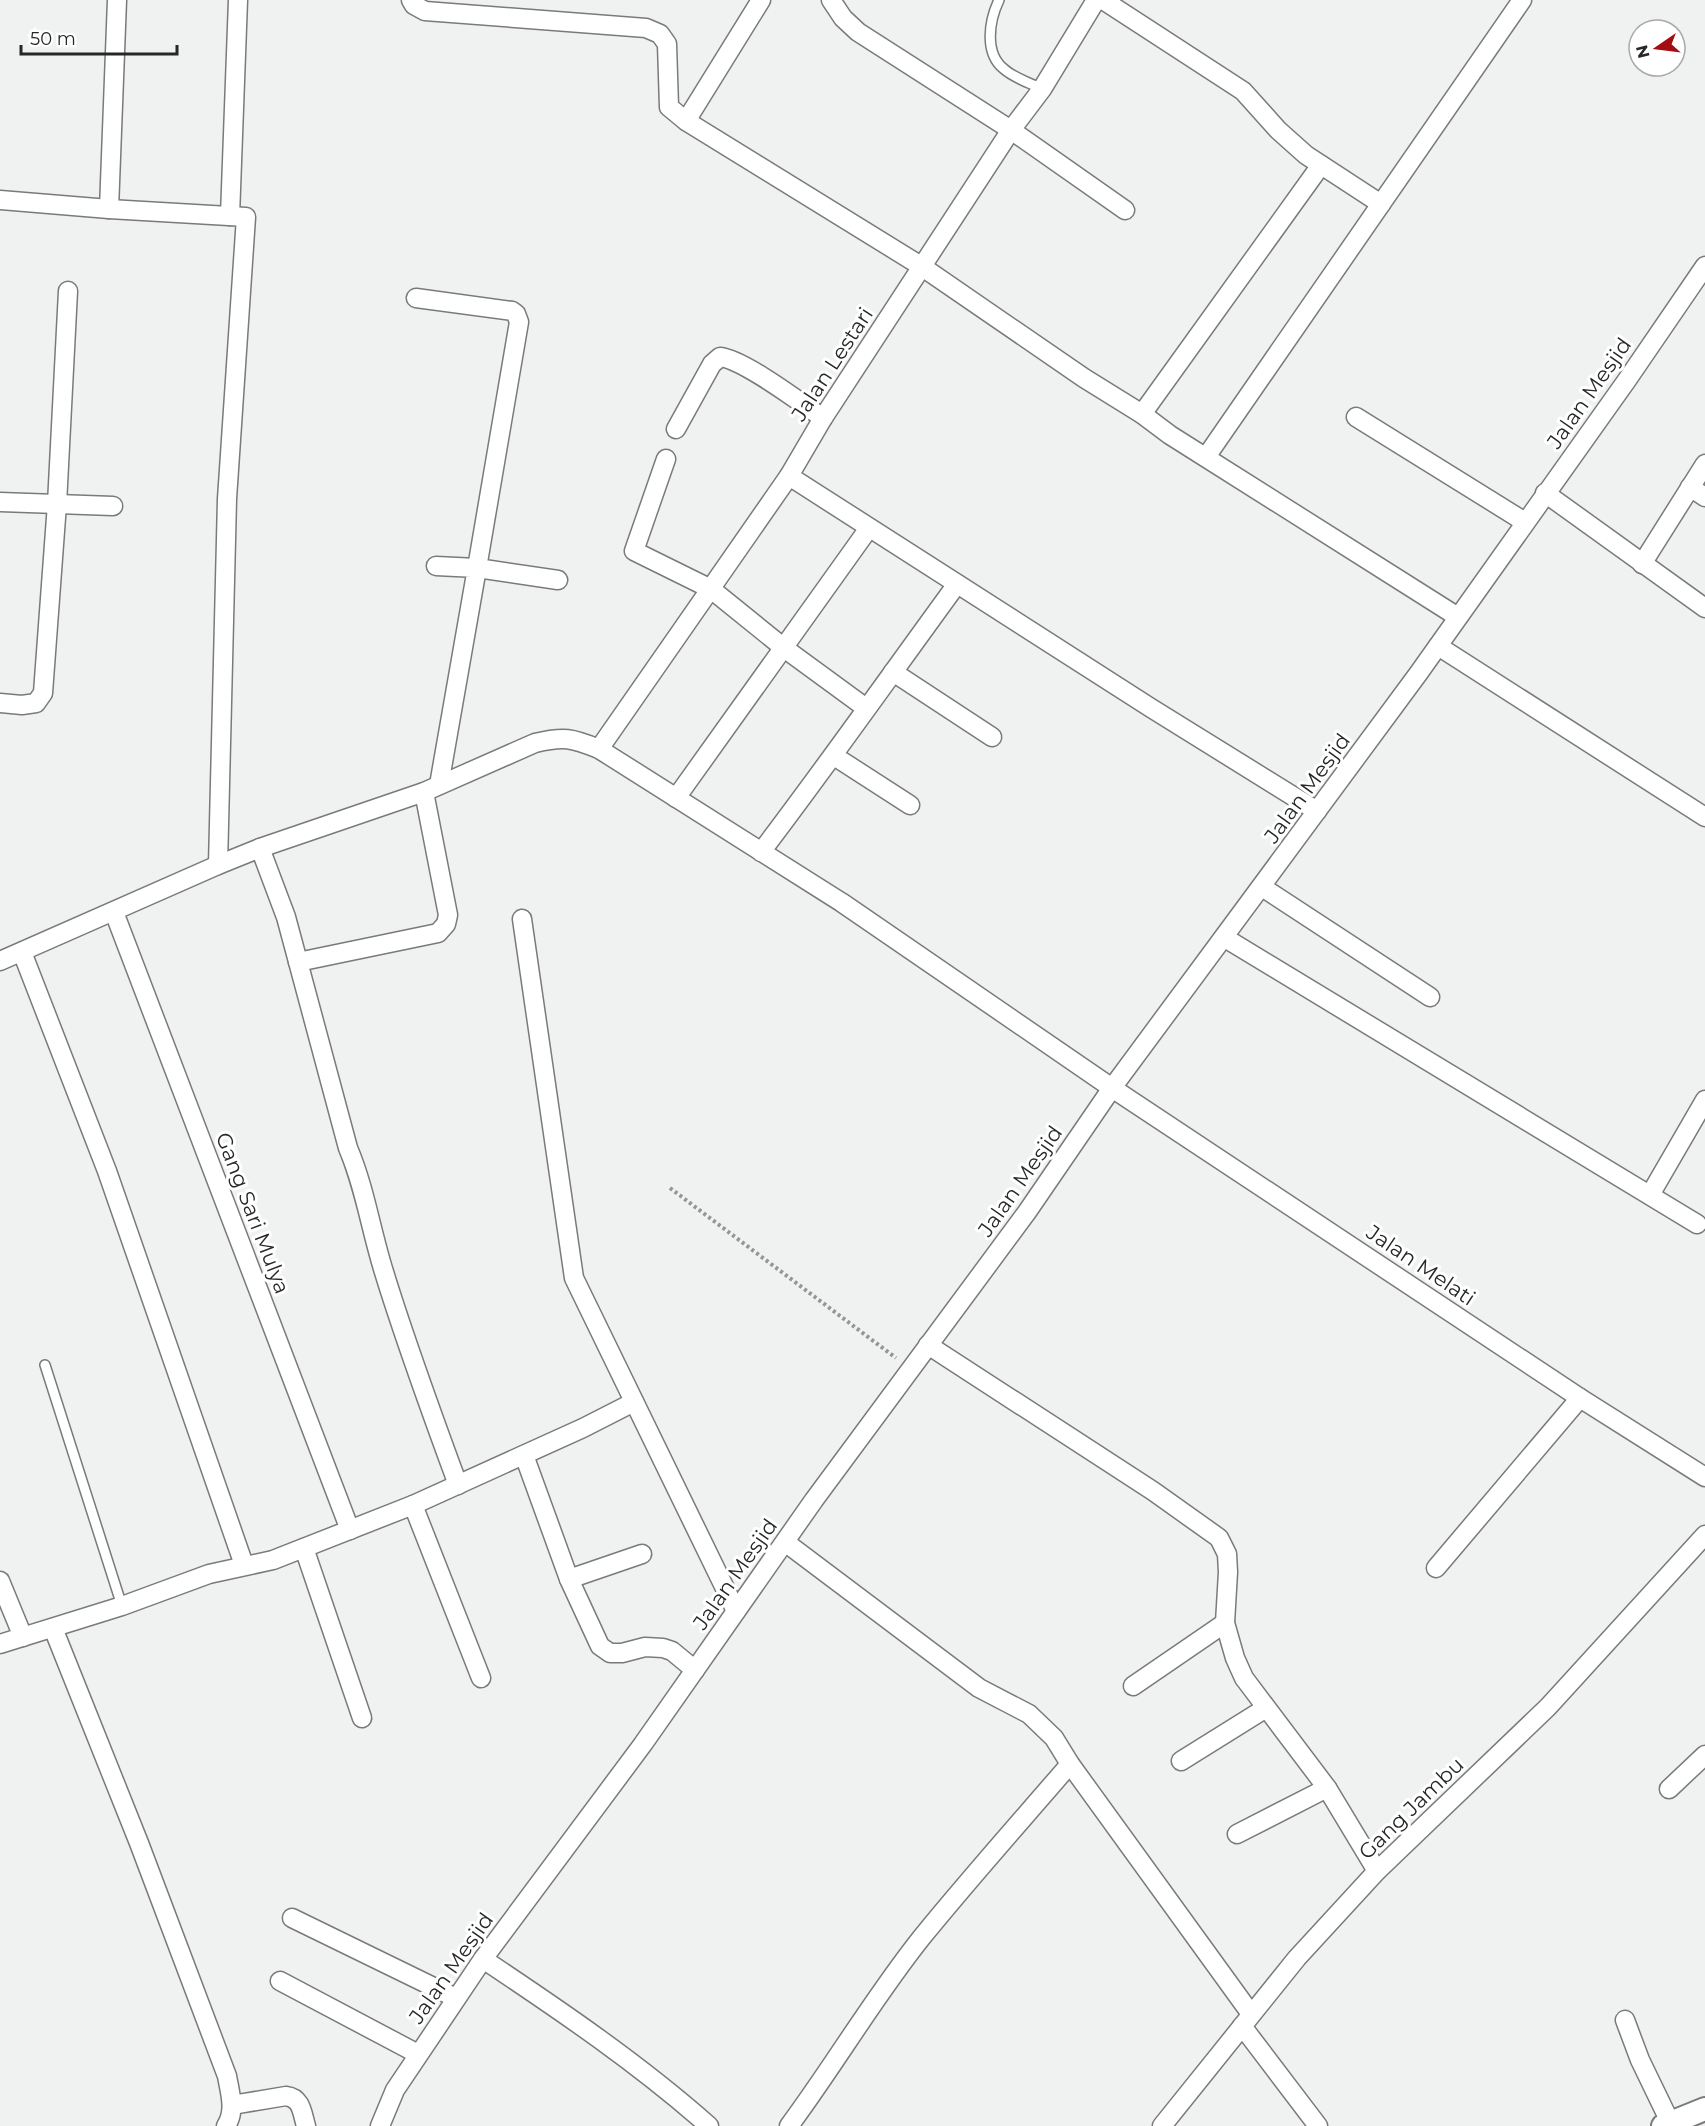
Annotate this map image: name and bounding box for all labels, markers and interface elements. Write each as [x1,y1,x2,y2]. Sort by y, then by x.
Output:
scale bar [21,18,177,56]
north arrow [1627,18,1687,78]
text: 50 m [30,28,76,50]
text: N [1632,43,1654,60]
street label: Jalan Lestari [786,303,878,426]
street label: Jalan Mesjid [1541,333,1636,454]
street label: Jalan Mesjid [1258,728,1355,848]
street label: Jalan Mesjid [972,1121,1067,1242]
street label: Gang Sari Mulya [211,1129,295,1297]
street label: Jalan Melati [1361,1219,1480,1310]
street label: Jalan Mesjid [687,1514,782,1635]
street label: Gang Jambu [1353,1752,1469,1864]
street label: Jalan Mesjid [403,1908,498,2029]

